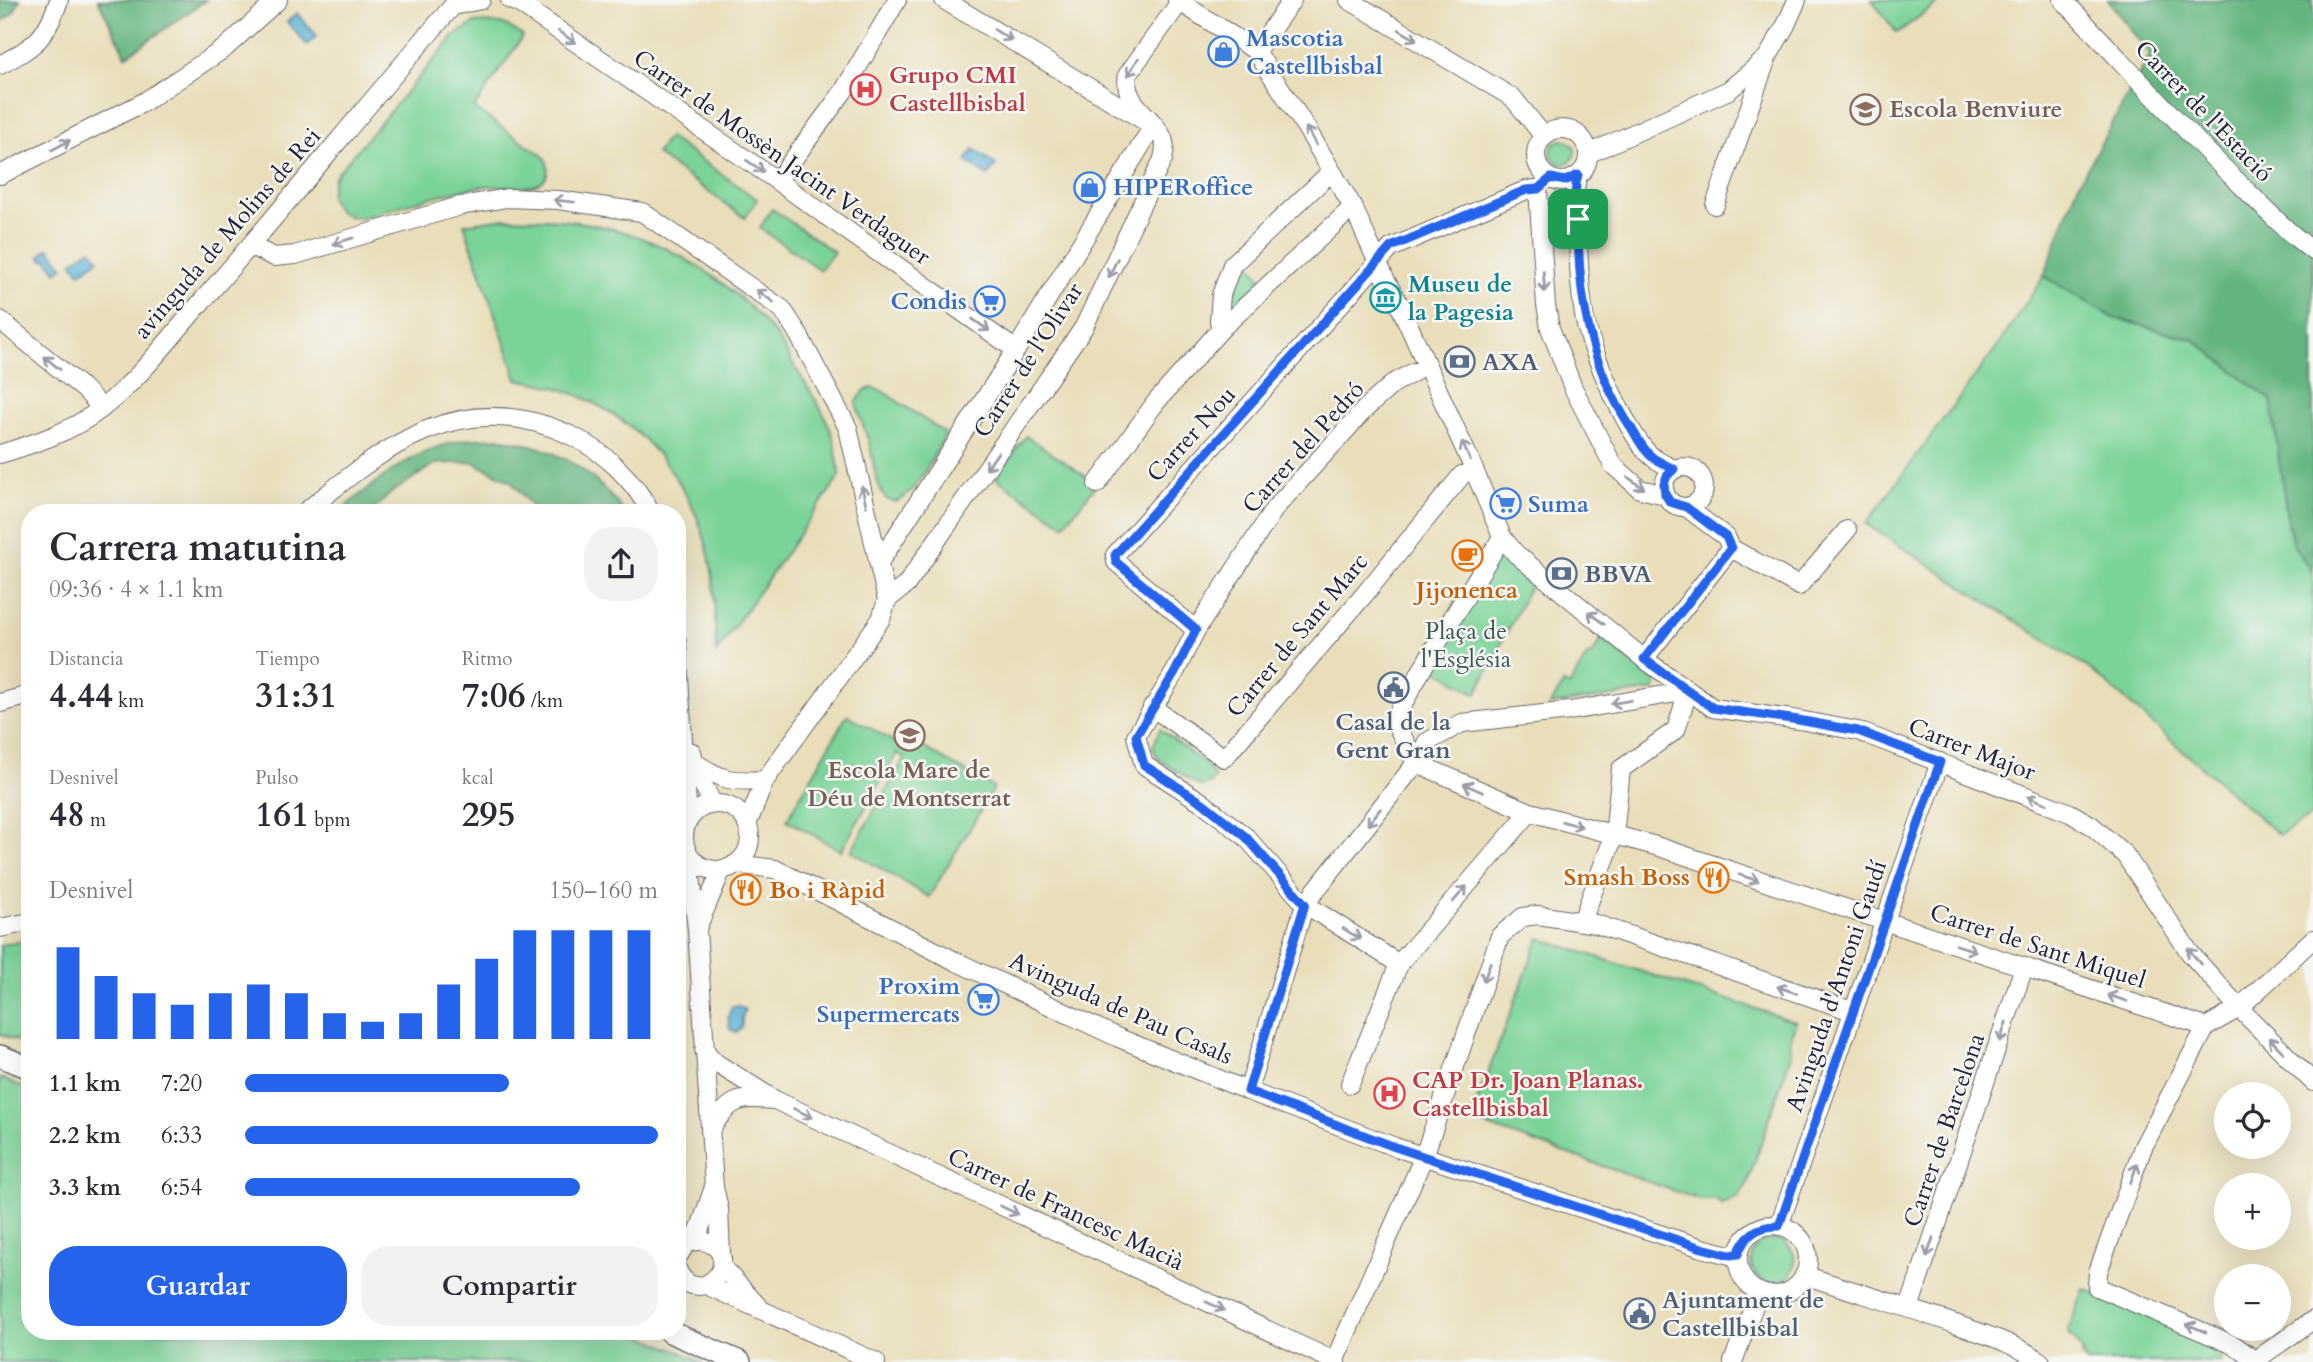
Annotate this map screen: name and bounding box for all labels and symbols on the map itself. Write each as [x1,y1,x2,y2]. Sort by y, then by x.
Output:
place label: Mascotia Castellbisbal [1246,22,1383,83]
one-way arrow [1397,28,1417,42]
one-way arrow [992,29,1012,43]
one-way arrow [557,30,576,44]
street label: Carrer de l'Estació [2127,33,2280,190]
shop icon: Mascotia Castellbisbal [1206,35,1240,69]
street label: Carrer de Mossèn Jacint Verdaguer [627,42,937,273]
one-way arrow [1126,57,1140,77]
place label: Grupo CMI Castellbisbal [889,59,1026,120]
hospital icon: Grupo CMI Castellbisbal [849,72,883,106]
school or university icon: Escola Benviure [1849,92,1883,126]
place label: Escola Benviure [1889,93,2062,126]
street label: avinguda de Molins de Rei [126,120,329,346]
one-way arrow [1304,126,1318,146]
one-way arrow [50,138,71,152]
one-way arrow [745,158,764,173]
shop icon: HIPERoffice [1073,170,1107,204]
place label: HIPERoffice [1113,171,1253,204]
pin [1548,189,1608,249]
one-way arrow [553,195,576,208]
one-way arrow [332,235,354,248]
one-way arrow [1106,257,1119,278]
place label: Museu de la Pagesia [1408,268,1514,329]
one-way arrow [1538,270,1551,293]
street label: Carrer de l'Olivar [966,276,1091,444]
museum icon: Museu de la Pagesia [1368,281,1402,315]
supermarket icon: Condis [973,284,1007,318]
place label: Condis [891,285,967,318]
one-way arrow [756,289,775,303]
one-way arrow [971,318,990,332]
bank icon: AXA [1442,345,1476,379]
place label: AXA [1482,346,1538,379]
one-way arrow [44,355,62,371]
street label: Carrer del Pedró [1235,374,1372,521]
street label: Carrer Nou [1139,379,1243,490]
one-way arrow [1459,441,1472,462]
one-way arrow [985,451,999,470]
one-way arrow [1626,476,1645,491]
one-way arrow [856,485,870,508]
supermarket icon: Suma [1488,487,1522,521]
place label: Suma [1528,488,1589,521]
cafe icon: Jijonenca [1450,539,1484,573]
street label: Carrer de Sant Marc [1219,546,1376,725]
bank icon: BBVA [1544,557,1578,591]
place label: BBVA [1584,558,1652,591]
place label: Jijonenca [1413,574,1518,607]
one-way arrow [1587,611,1606,626]
park label: Plaça de l'Església [1421,615,1512,676]
public building icon: Casal de la Gent Gran [1376,671,1410,705]
one-way arrow [1610,696,1632,709]
place label: Casal de la Gent Gran [1335,706,1451,767]
street label: Carrer Major [1903,710,2040,789]
school or university icon: Escola Mare de Déu de Montserrat [892,719,926,753]
place label: Escola Mare de Déu de Montserrat [807,754,1011,815]
one-way arrow [1462,780,1484,793]
one-way arrow [2027,792,2049,805]
one-way arrow [1366,807,1381,825]
one-way arrow [1560,818,1583,831]
street label: Avinguda d'Antoni Gaudí [1778,856,1895,1116]
restaurant icon: Smash Boss [1696,860,1730,894]
place label: Smash Boss [1564,861,1690,894]
one-way arrow [1738,872,1760,885]
restaurant icon: Bo i Ràpid [729,873,763,907]
place label: Bo i Ràpid [769,874,886,907]
one-way arrow [1452,885,1468,903]
street label: Carrer de Sant Miquel [1926,896,2150,997]
one-way arrow [1341,928,1361,942]
one-way arrow [1954,943,1976,955]
street label: Avinguda de Pau Casals [1004,944,1238,1073]
one-way arrow [2186,948,2202,966]
one-way arrow [1480,961,1492,983]
place label: Proxim Supermercats [817,970,961,1031]
supermarket icon: Proxim Supermercats [966,983,1000,1017]
one-way arrow [1777,983,1799,996]
one-way arrow [2107,991,2129,1003]
one-way arrow [1996,1020,2008,1042]
street label: Carrer de Barcelona [1896,1028,1993,1231]
one-way arrow [2267,1037,2284,1054]
place label: CAP Dr. Joan Planas. Castellbisbal [1412,1064,1644,1125]
hospital icon: CAP Dr. Joan Planas. Castellbisbal [1372,1077,1406,1111]
one-way arrow [792,1106,813,1120]
street label: Carrer de Francesc Macià [942,1140,1190,1279]
one-way arrow [2129,1162,2141,1184]
one-way arrow [997,1204,1019,1217]
one-way arrow [1923,1236,1935,1258]
place label: Ajuntament de Castellbisbal [1662,1284,1824,1345]
public building icon: Ajuntament de Castellbisbal [1622,1297,1656,1331]
one-way arrow [1204,1299,1225,1313]
one-way arrow [2185,1321,2207,1334]

